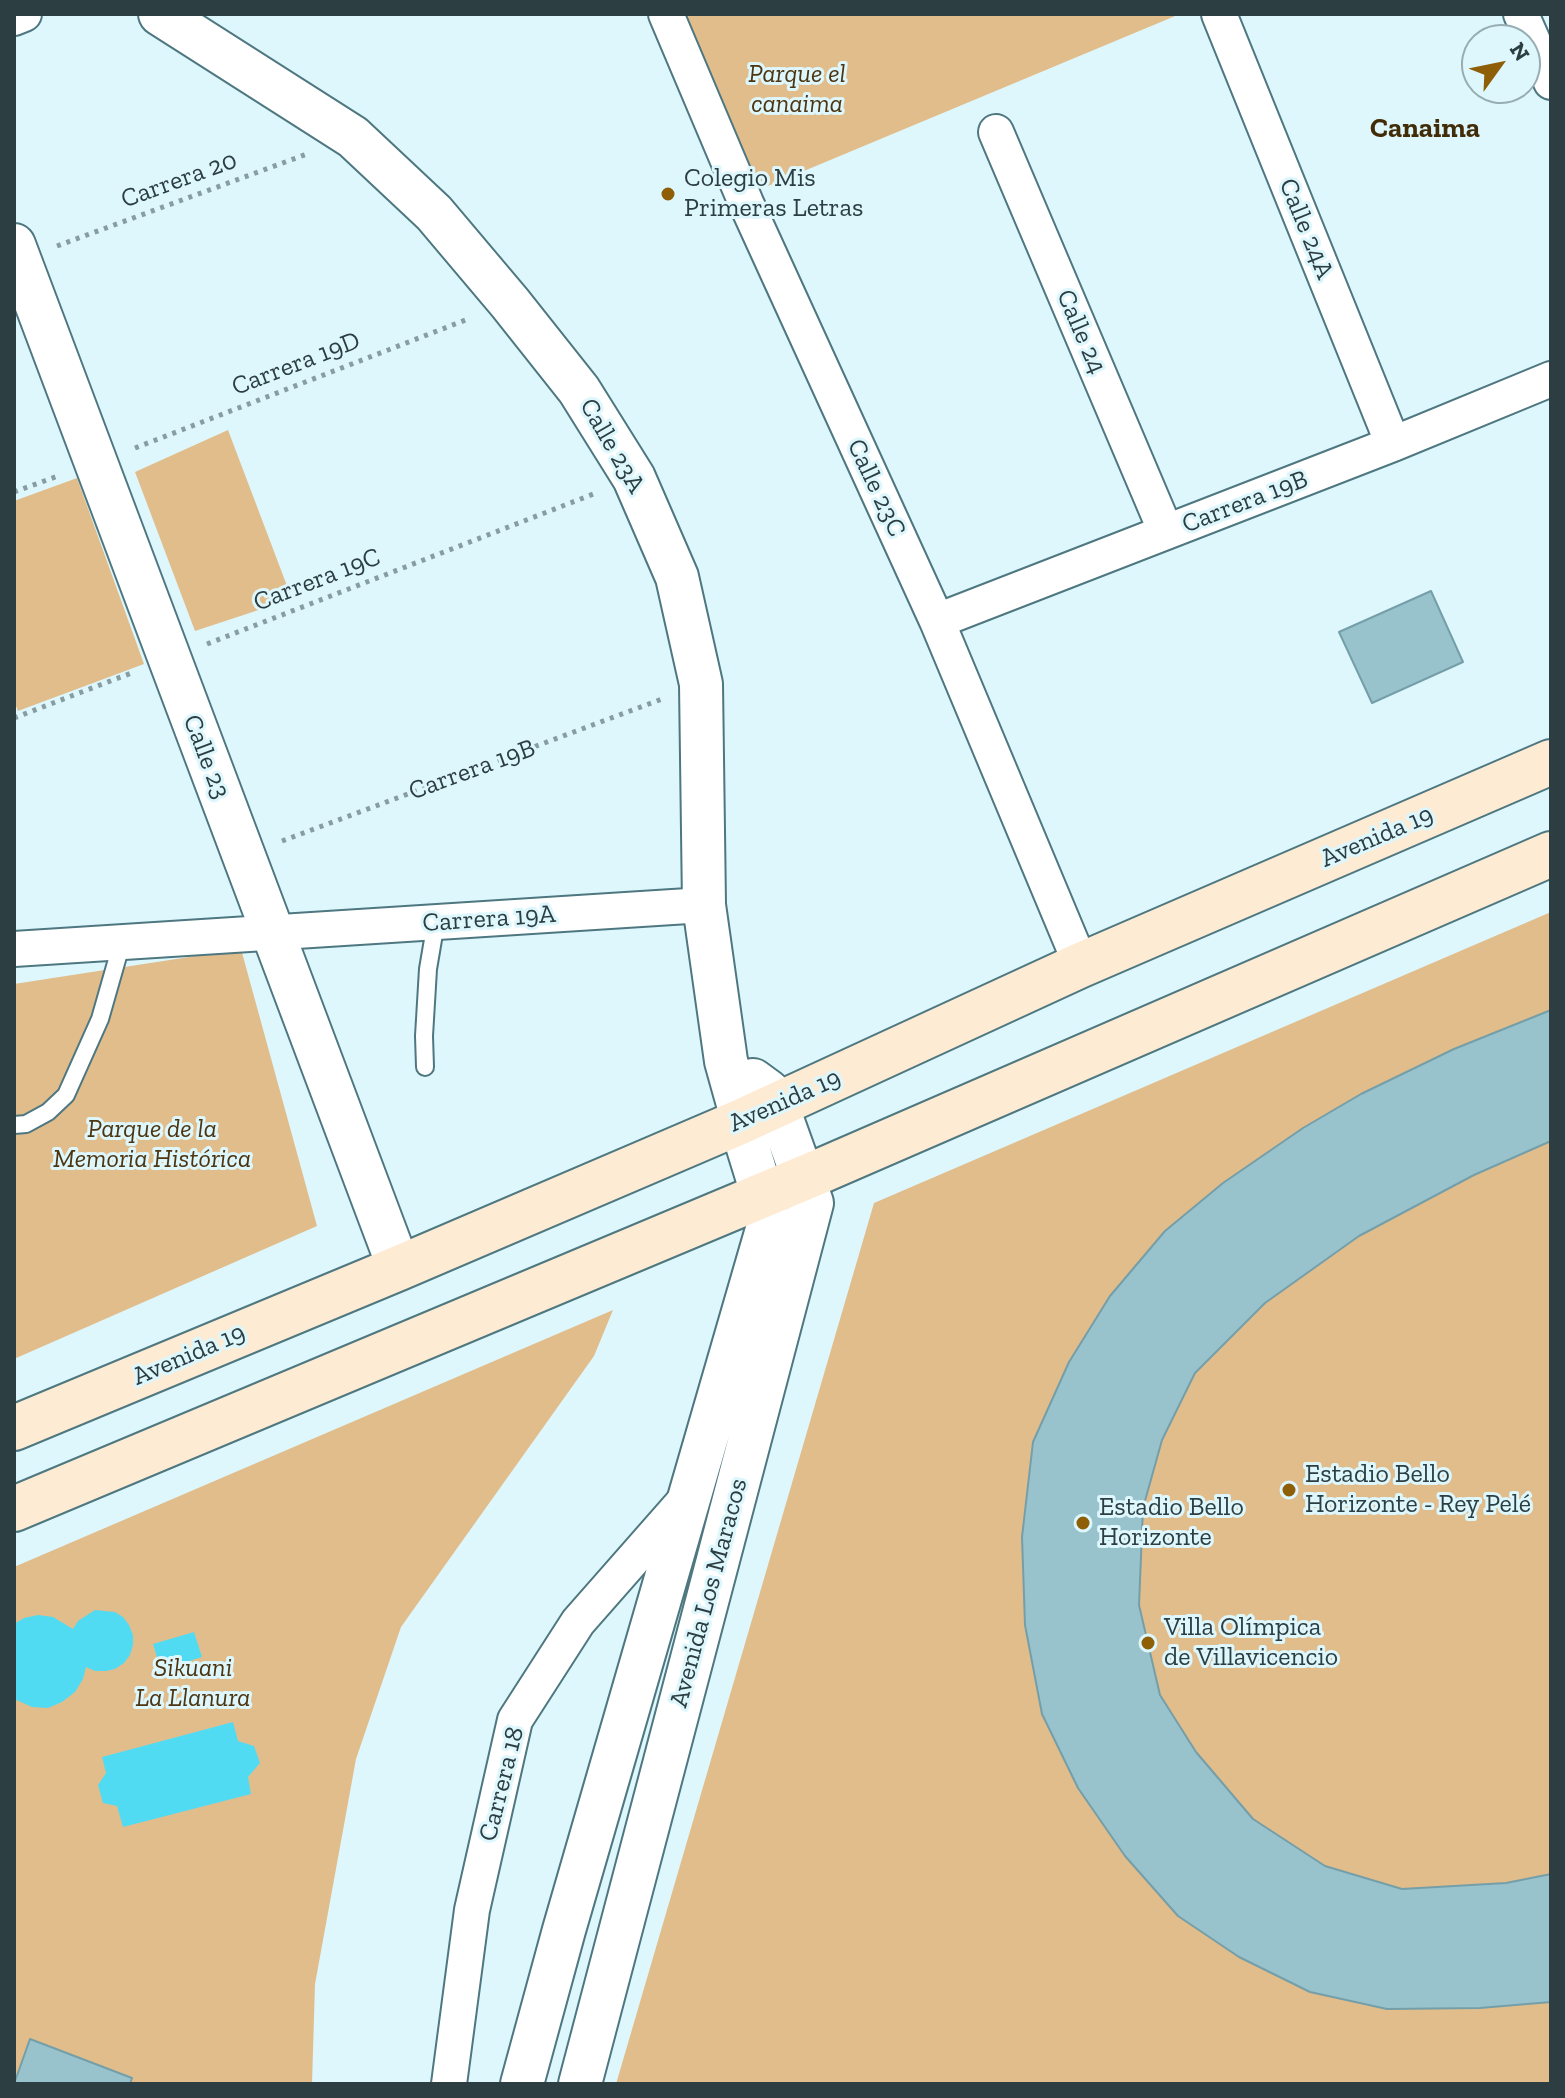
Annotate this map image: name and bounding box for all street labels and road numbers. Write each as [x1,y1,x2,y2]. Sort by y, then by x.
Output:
street label: Carrera 20 [117,145,241,215]
street label: Calle 24A [1272,174,1340,284]
street label: Calle 24 [1049,285,1113,379]
street label: Carrera 19D [227,325,365,403]
street label: Calle 23A [572,393,652,499]
street label: Calle 23C [840,434,912,542]
street label: Carrera 19B [1178,464,1312,540]
street label: Carrera 19C [249,542,385,618]
street label: Calle 23 [176,711,236,803]
street label: Carrera 19B [404,733,540,807]
street label: Avenida 19 [1316,799,1438,875]
street label: Carrera 19A [421,899,557,939]
street label: Avenida 19 [724,1062,846,1140]
street label: Avenida 19 [128,1317,250,1393]
street label: Avenida Los Maracos [663,1475,755,1711]
street label: Carrera 18 [473,1724,531,1844]

